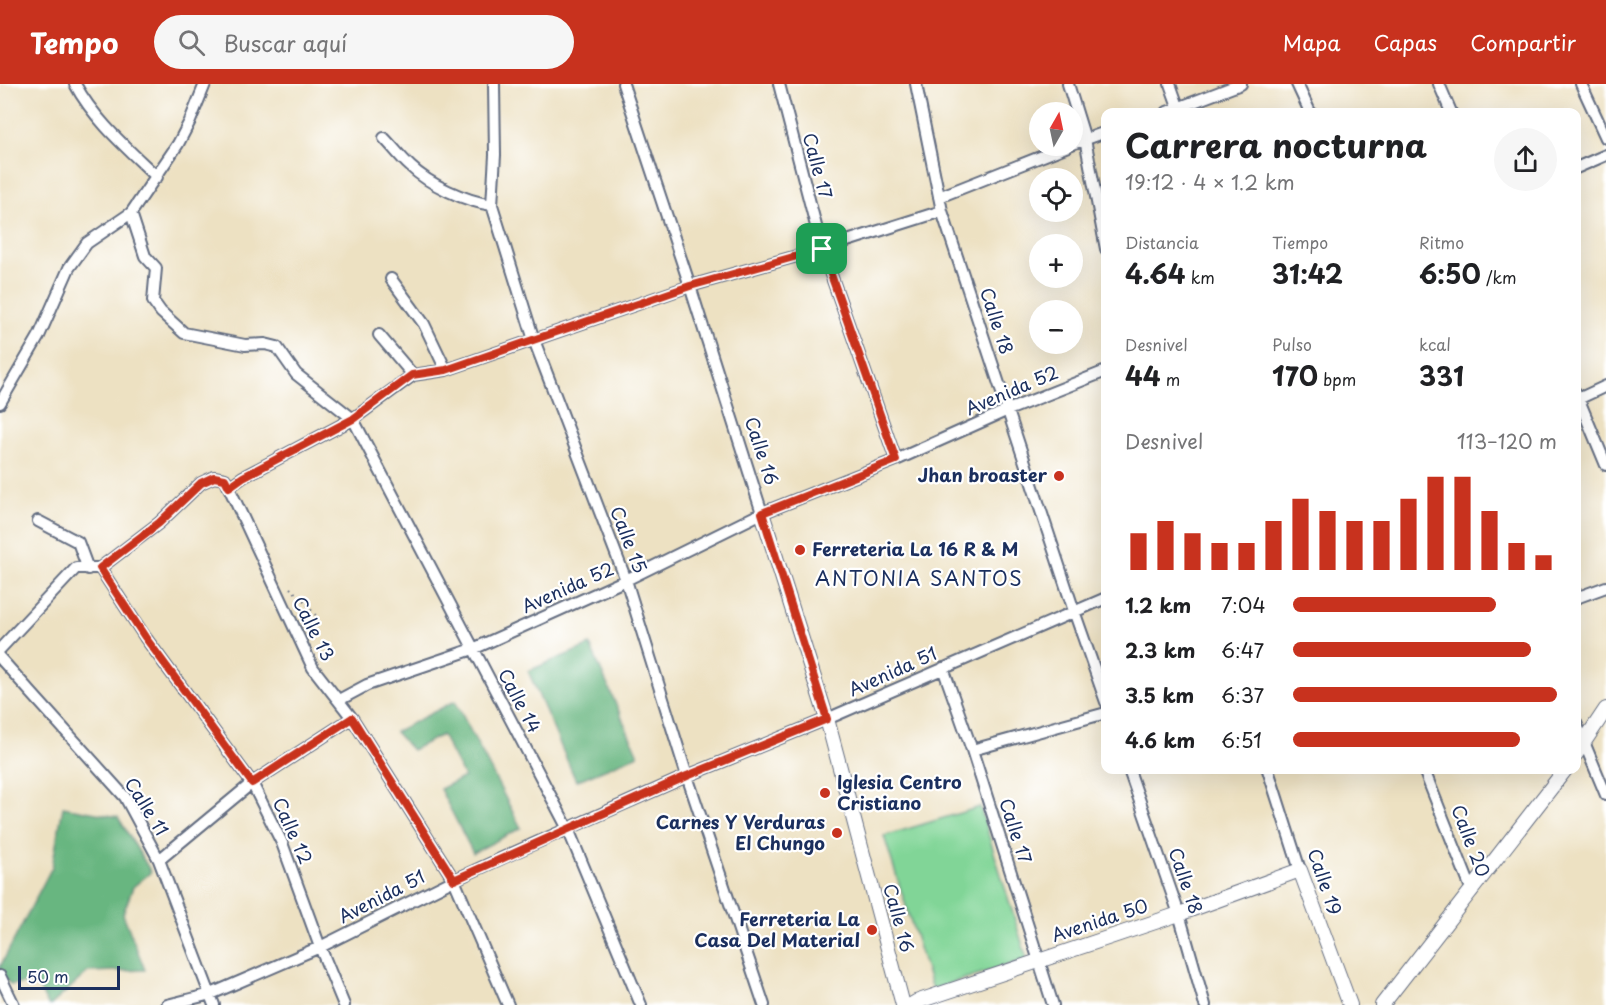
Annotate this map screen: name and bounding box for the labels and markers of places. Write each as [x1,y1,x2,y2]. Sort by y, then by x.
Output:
pin [796,223,847,274]
place label: Jhan broaster [918,461,1048,488]
marker: Jhan broaster [1052,469,1066,483]
place label: Ferreteria La 16 R & M [812,535,1018,562]
marker: Ferreteria La 16 R & M [793,543,807,557]
place label: Iglesia Centro Cristiano [837,768,962,816]
marker: Iglesia Centro Cristiano [818,786,832,800]
place label: Carnes Y Verduras El Chungo [656,808,825,856]
marker: Carnes Y Verduras El Chungo [830,826,844,840]
place label: Ferreteria La Casa Del Material [694,905,860,953]
marker: Ferreteria La Casa Del Material [865,923,879,937]

